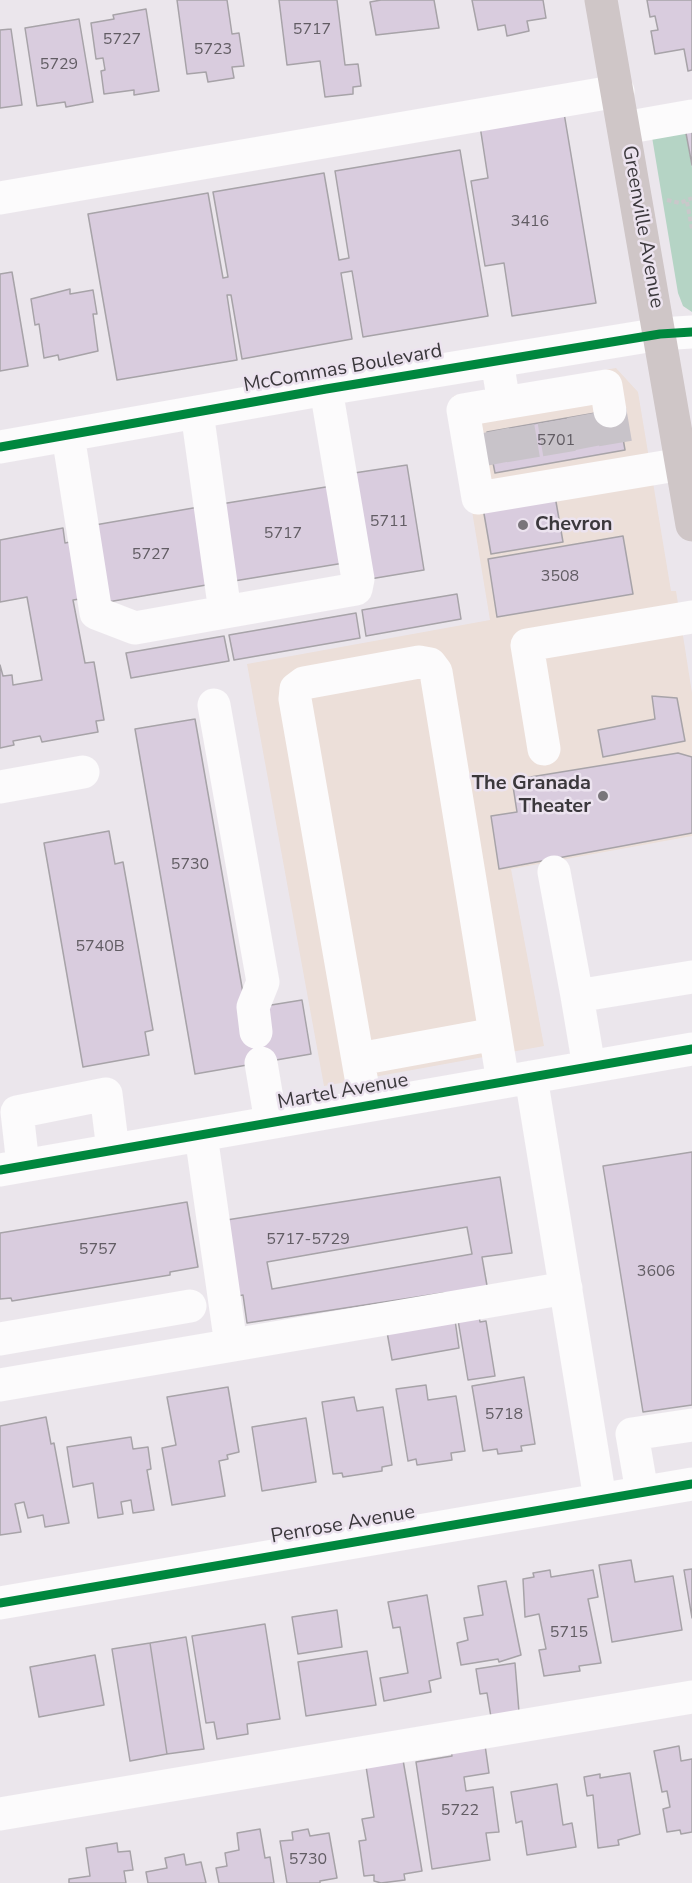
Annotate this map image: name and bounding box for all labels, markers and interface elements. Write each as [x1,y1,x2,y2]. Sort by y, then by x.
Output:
house number: 5717 [293,20,331,40]
house number: 5727 [103,30,141,50]
house number: 5723 [194,40,232,60]
house number: 5729 [40,55,78,75]
street label: Greenville Avenue [616,144,668,310]
house number: 3416 [511,212,549,232]
street label: McCommas Boulevard [242,340,444,398]
house number: 5701 [537,431,575,451]
house number: 5711 [370,512,408,532]
place label: Chevron [535,513,612,537]
marker: Chevron [516,518,530,532]
house number: 5717 [264,524,302,544]
house number: 5727 [132,545,170,565]
house number: 3508 [541,567,579,587]
place label: The Granada Theater [472,772,591,819]
marker: The Granada Theater [596,789,610,803]
house number: 5730 [171,855,209,875]
house number: 5740B [75,937,125,957]
street label: Martel Avenue [276,1069,410,1115]
house number: 5717-5729 [266,1230,350,1250]
house number: 5757 [79,1240,117,1260]
house number: 3606 [637,1262,675,1282]
house number: 5718 [485,1405,523,1425]
street label: Penrose Avenue [269,1501,417,1549]
house number: 5715 [550,1623,588,1643]
house number: 5722 [441,1801,479,1821]
house number: 5730 [289,1850,327,1870]

